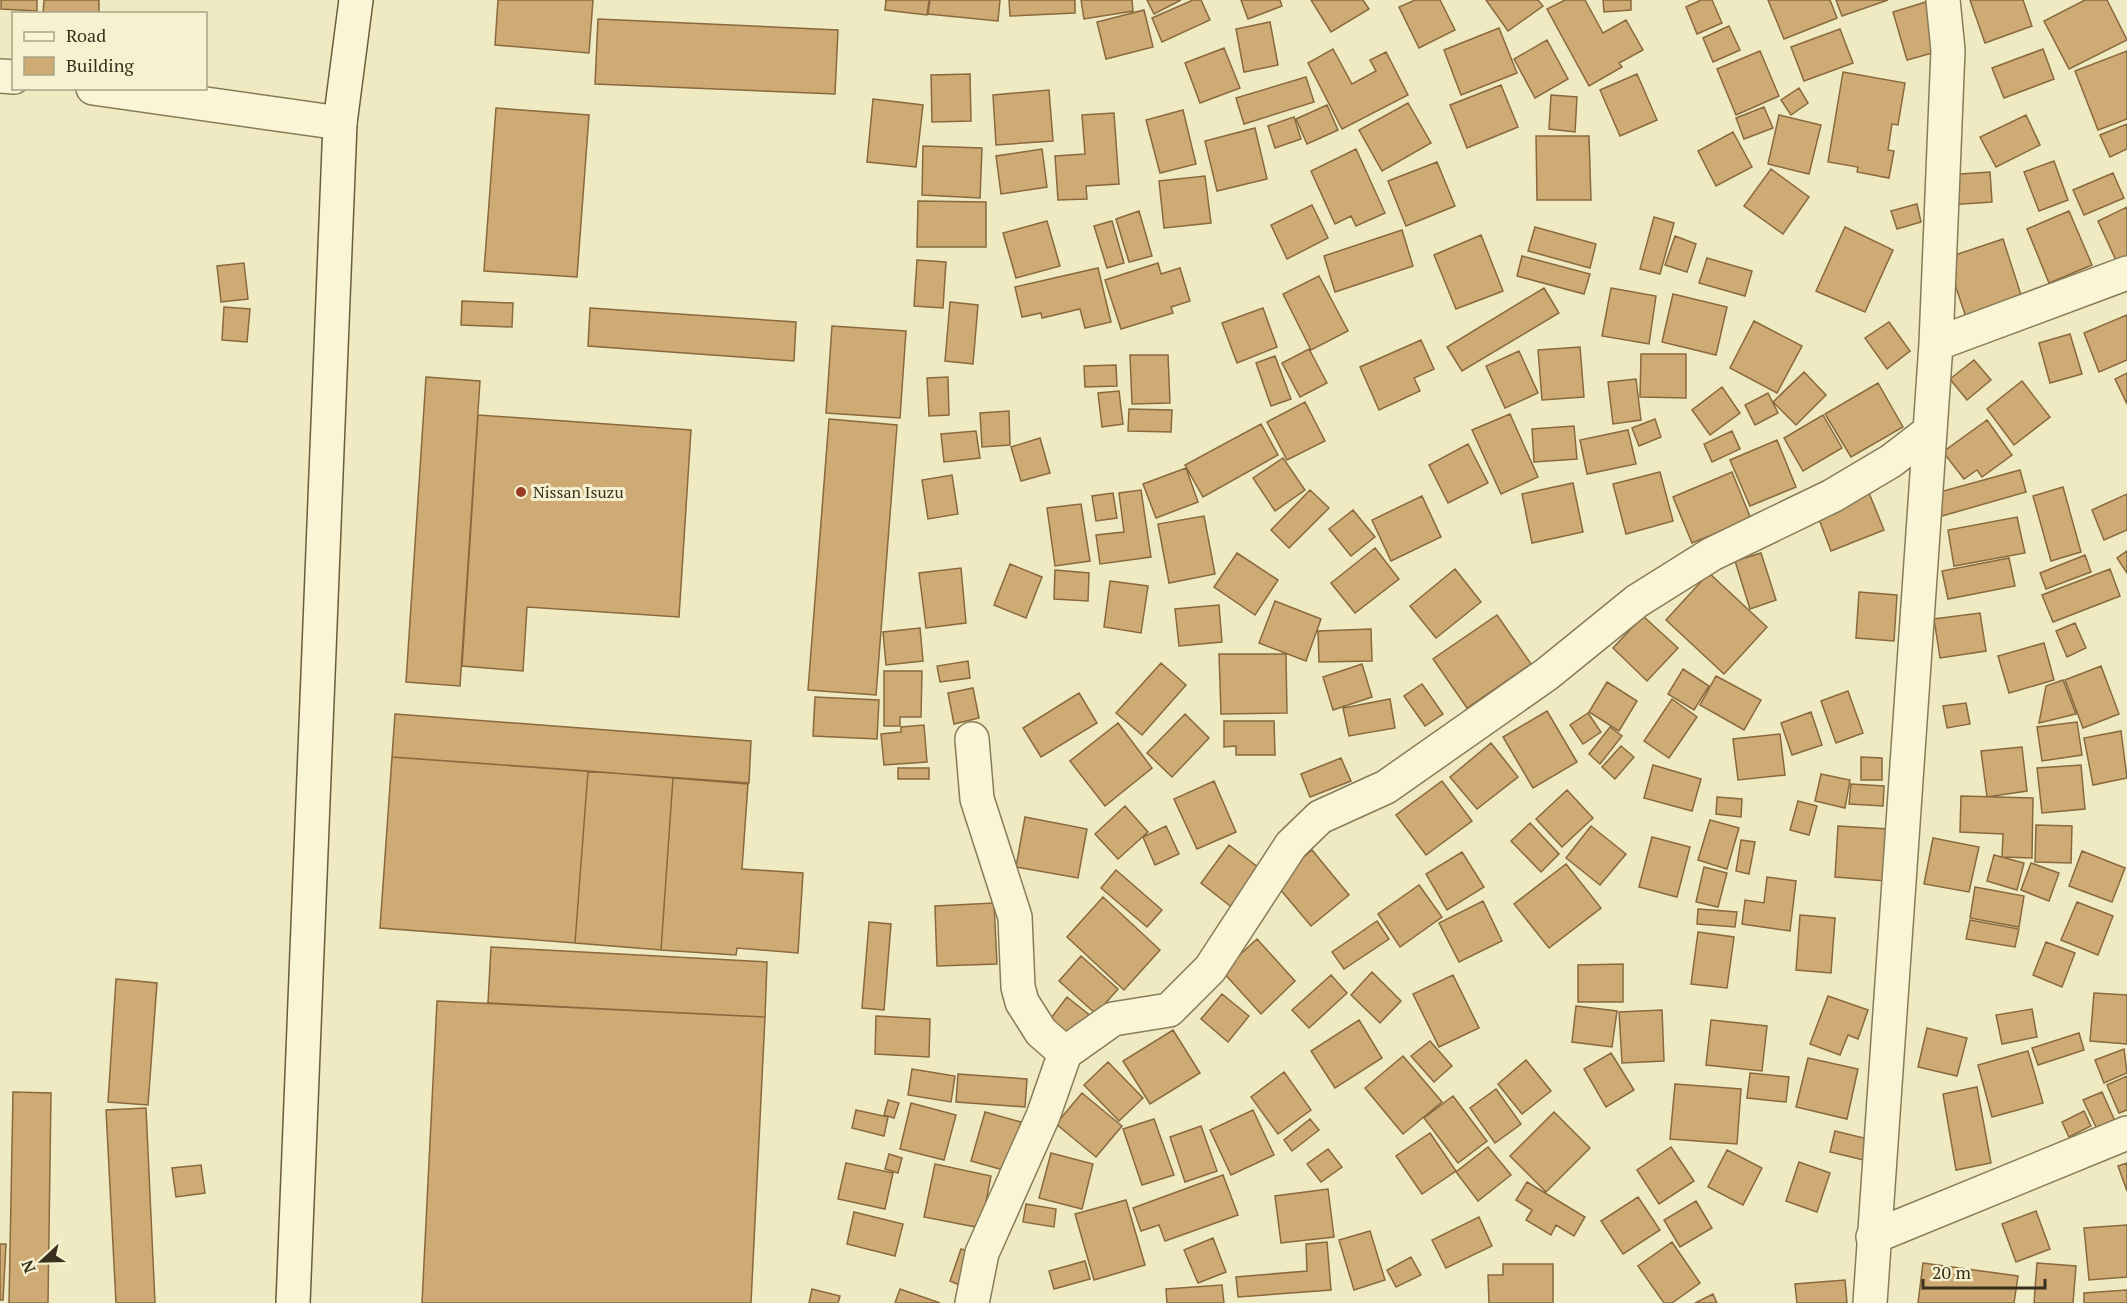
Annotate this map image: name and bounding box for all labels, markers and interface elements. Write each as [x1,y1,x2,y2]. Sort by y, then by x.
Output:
legend [12,12,207,90]
text: Road [66,23,106,47]
text: Building [66,53,134,77]
place label: Nissan Isuzu [533,481,624,503]
marker: Nissan Isuzu [514,485,528,499]
north arrow [12,1231,72,1291]
scale bar [1923,1252,2044,1290]
text: N [16,1257,41,1276]
text: 20 m [1932,1260,1972,1284]

